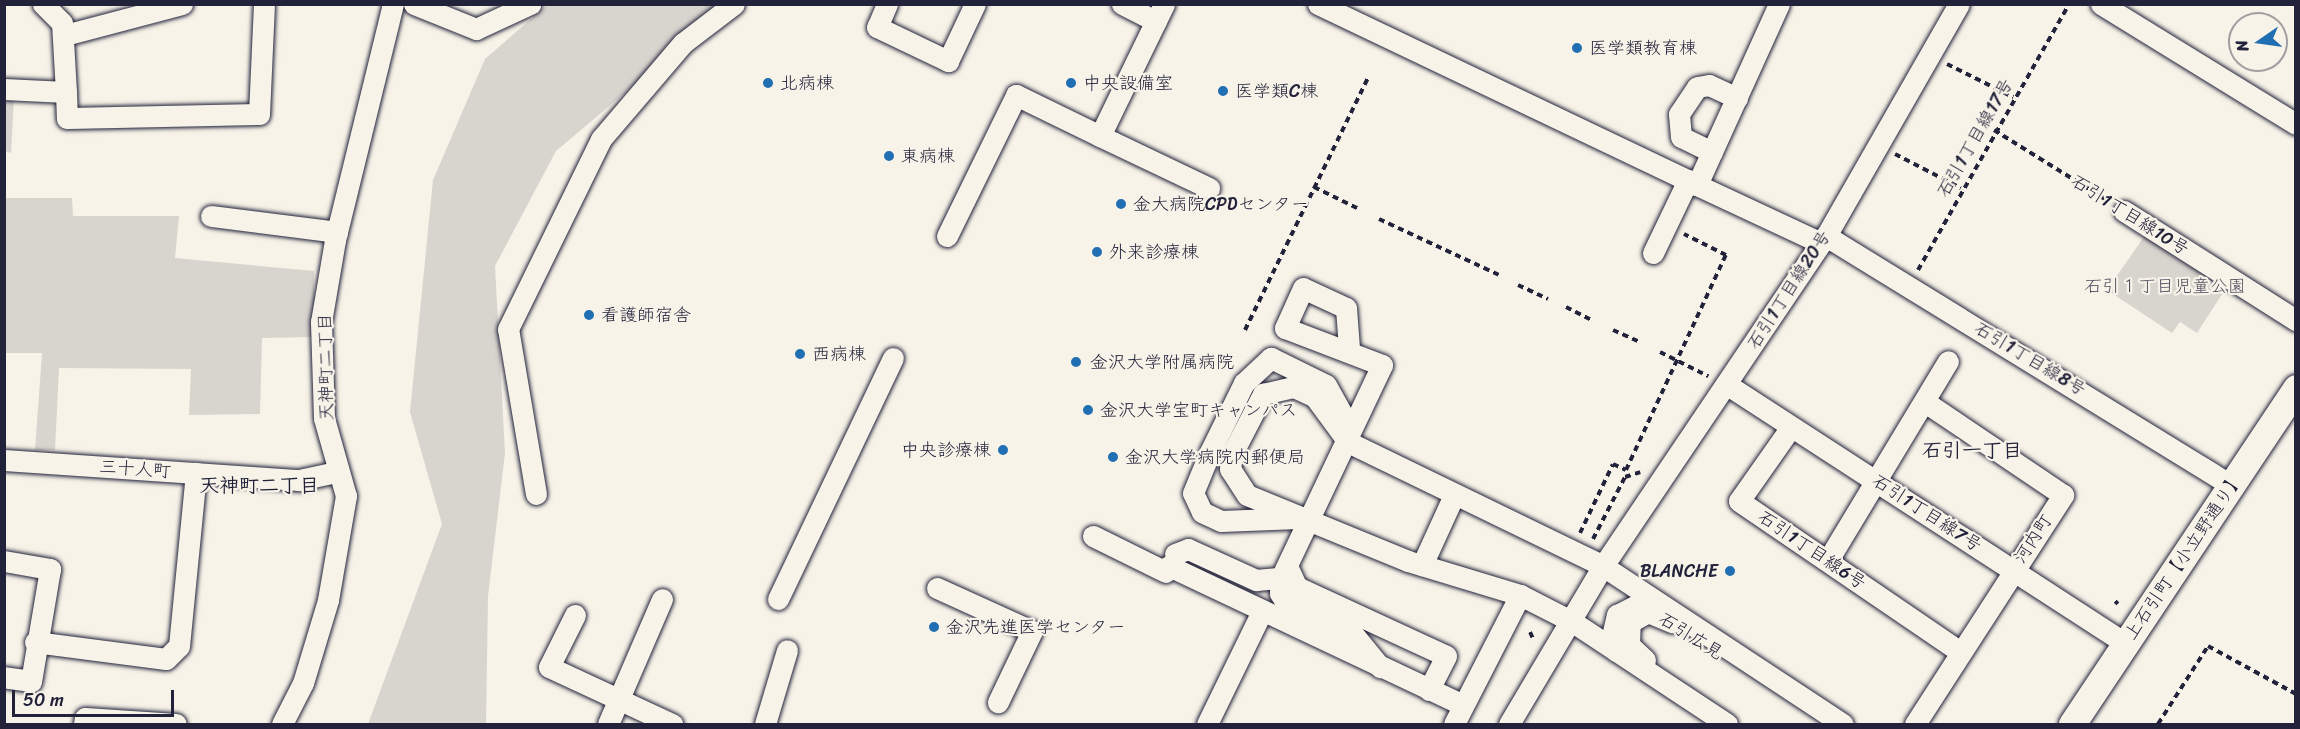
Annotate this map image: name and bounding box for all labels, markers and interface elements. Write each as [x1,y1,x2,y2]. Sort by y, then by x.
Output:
north arrow [2228,12,2288,72]
place label: 医学類教育棟 [1589,37,1697,59]
text: N [2227,37,2257,54]
marker: 医学類教育棟 [1570,41,1584,55]
place label: 北病棟 [780,72,834,94]
place label: 中央設備室 [1083,72,1173,94]
street label: 石引1丁目線17号 [1932,75,2018,201]
marker: 北病棟 [761,76,775,90]
marker: 中央設備室 [1064,76,1078,90]
place label: 医学類C棟 [1235,80,1318,102]
marker: 医学類C棟 [1216,84,1230,98]
place label: 東病棟 [901,145,955,167]
marker: 東病棟 [882,149,896,163]
street label: 石引1丁目線10号 [2067,170,2193,260]
place label: 金大病院CPDセンター [1133,193,1310,215]
marker: 金大病院CPDセンター [1114,197,1128,211]
street label: 石引1丁目線20号 [1743,226,1835,354]
place label: 外来診療棟 [1109,241,1199,263]
marker: 外来診療棟 [1090,245,1104,259]
park label: 石引１丁目児童公園 [2084,275,2246,297]
place label: 看護師宿舎 [601,304,691,326]
marker: 看護師宿舎 [582,308,596,322]
street label: 天神町二丁目 [314,313,338,421]
street label: 石引1丁目線8号 [1970,317,2090,401]
place label: 西病棟 [812,343,866,365]
marker: 西病棟 [793,347,807,361]
place label: 金沢大学附属病院 [1090,351,1234,373]
marker: 金沢大学附属病院 [1067,353,1085,371]
place label: 金沢大学宝町キャンパス [1100,399,1298,421]
marker: 金沢大学宝町キャンパス [1081,403,1095,417]
district label: 石引一丁目 [1922,438,2022,462]
place label: 中央診療棟 [901,439,991,461]
marker: 中央診療棟 [996,443,1010,457]
place label: 金沢大学病院内郵便局 [1125,446,1305,468]
marker: 金沢大学病院内郵便局 [1106,450,1120,464]
street label: 三十人町 [98,456,172,482]
street label: 上石引町【小立野通り】 [2120,468,2248,644]
street label: 石引1丁目線7号 [1868,470,1986,556]
district label: 天神町二丁目 [199,473,319,497]
street label: 石引1丁目線6号 [1754,506,1870,594]
street label: 河内町 [2009,510,2057,568]
place label: BLANCHE [1640,560,1718,582]
marker: BLANCHE [1723,564,1737,578]
street label: 石引広見 [1655,608,1727,664]
place label: 金沢先進医学センター [946,616,1126,638]
marker: 金沢先進医学センター [927,620,941,634]
scale bar [15,678,177,716]
text: 50 m [23,684,64,716]

